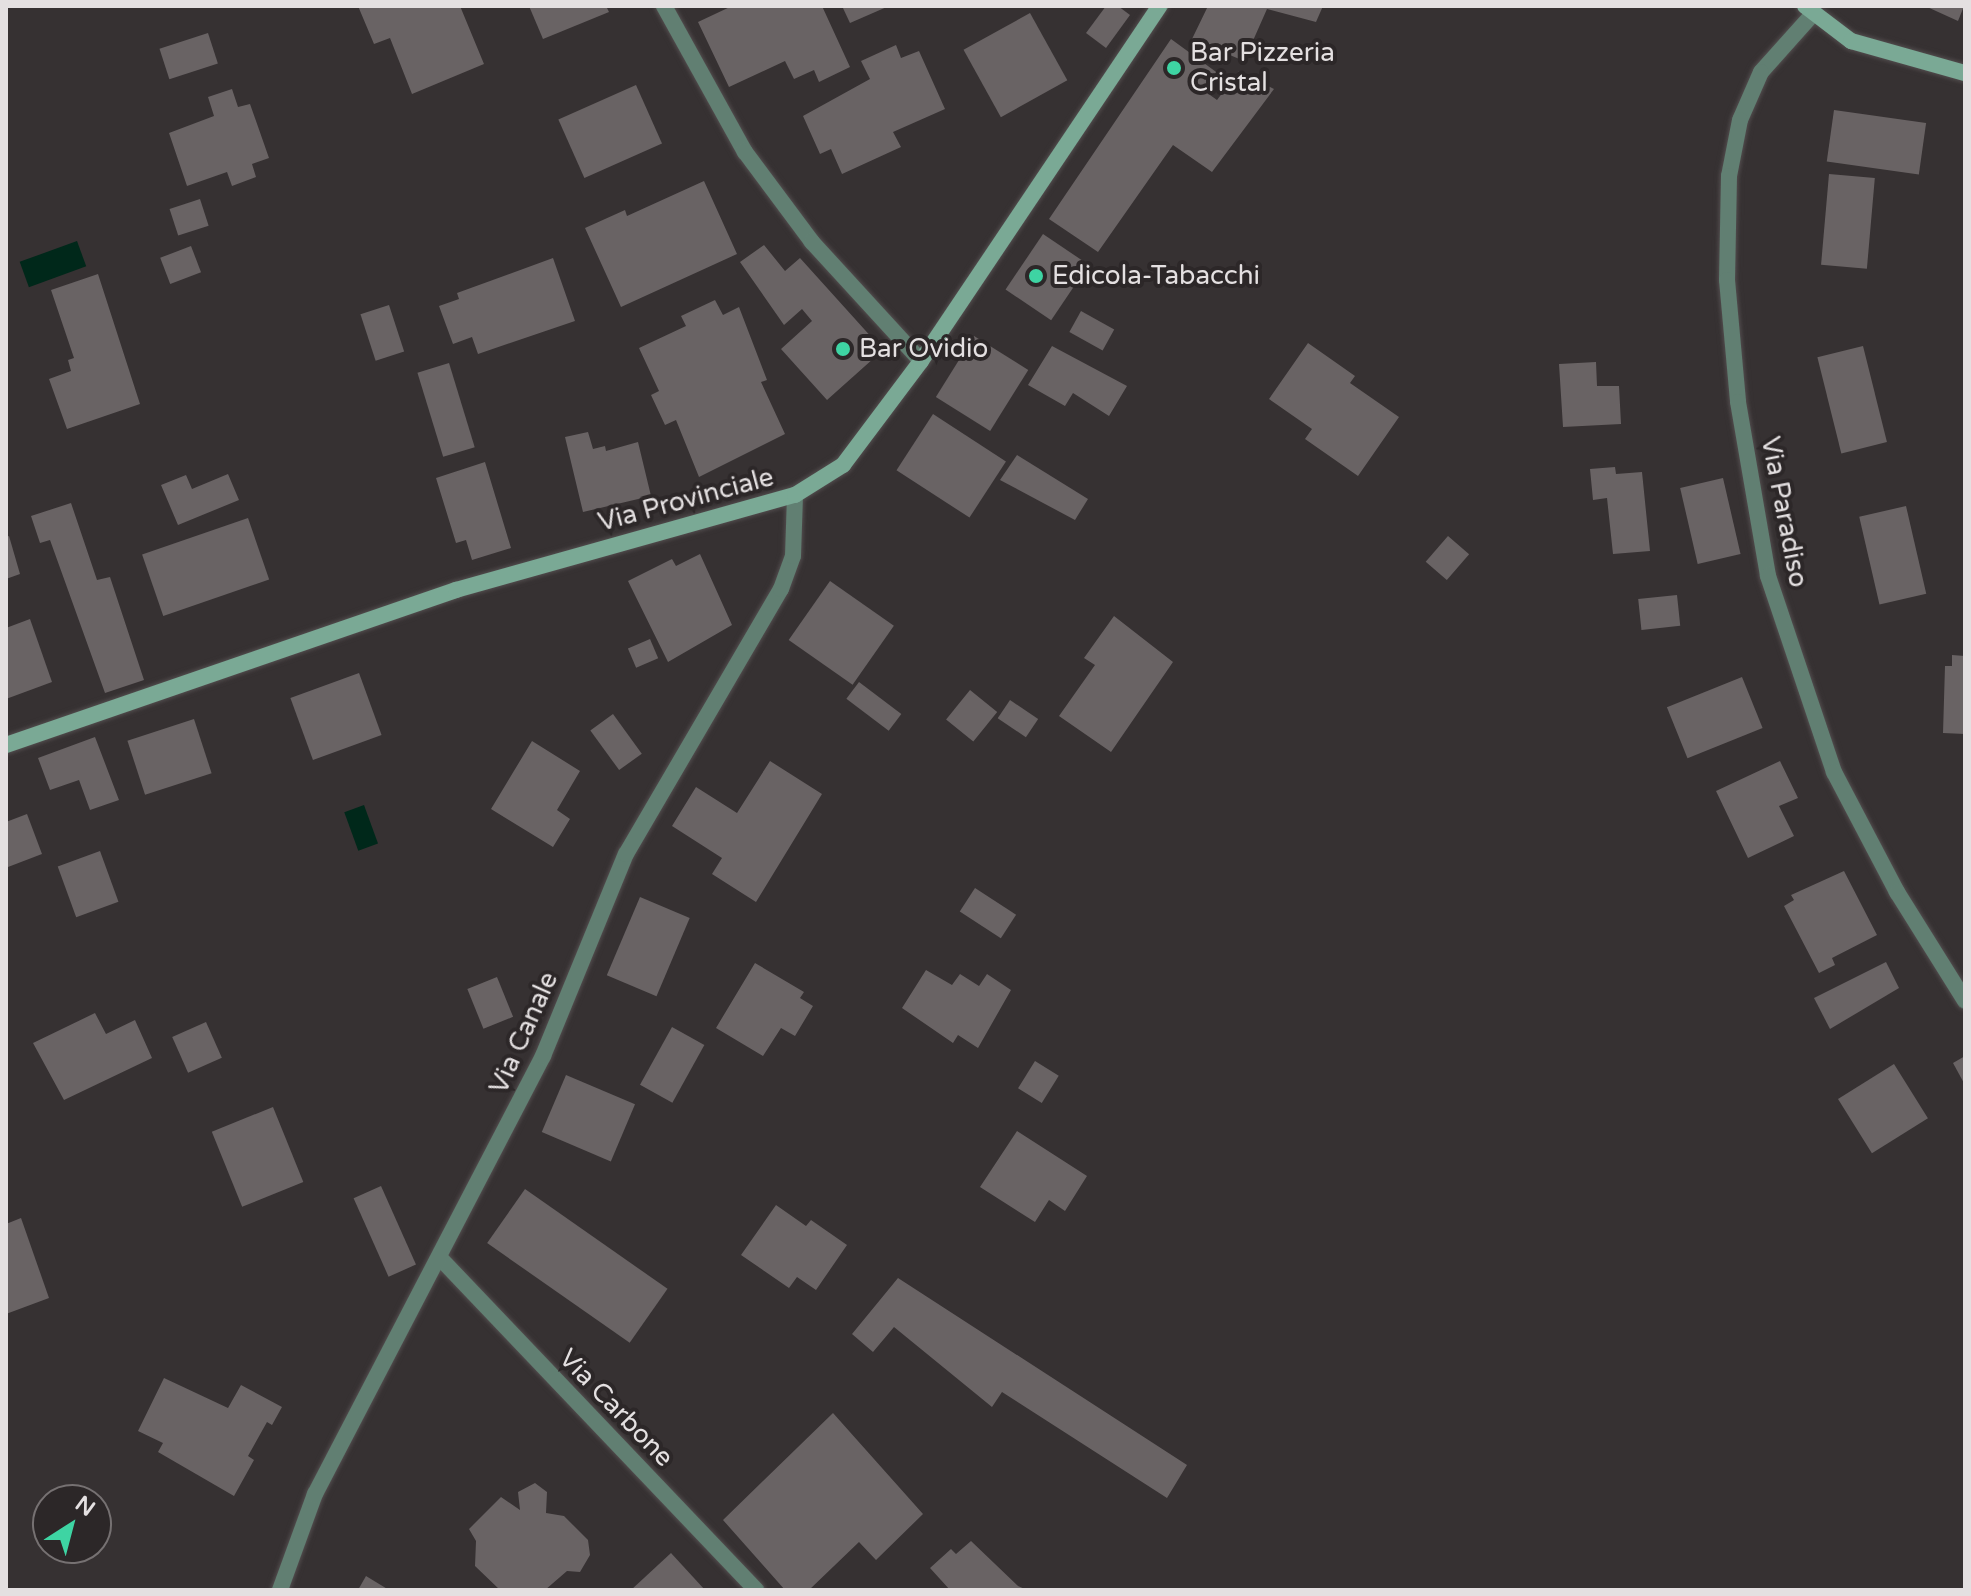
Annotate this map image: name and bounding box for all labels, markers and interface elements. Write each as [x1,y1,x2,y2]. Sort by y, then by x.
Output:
place label: Bar Pizzeria Cristal [1190,37,1335,98]
marker: Bar Pizzeria Cristal [1165,59,1183,77]
place label: Edicola-Tabacchi [1052,260,1260,292]
marker: Edicola-Tabacchi [1027,267,1045,285]
place label: Bar Ovidio [859,333,988,365]
marker: Bar Ovidio [834,340,852,358]
street label: Via Paradiso [1754,434,1814,590]
street label: Via Provinciale [595,462,777,538]
street label: Via Canale [483,967,565,1099]
street label: Via Carbone [552,1343,680,1473]
north arrow [32,1484,112,1564]
text: N [70,1490,100,1522]

